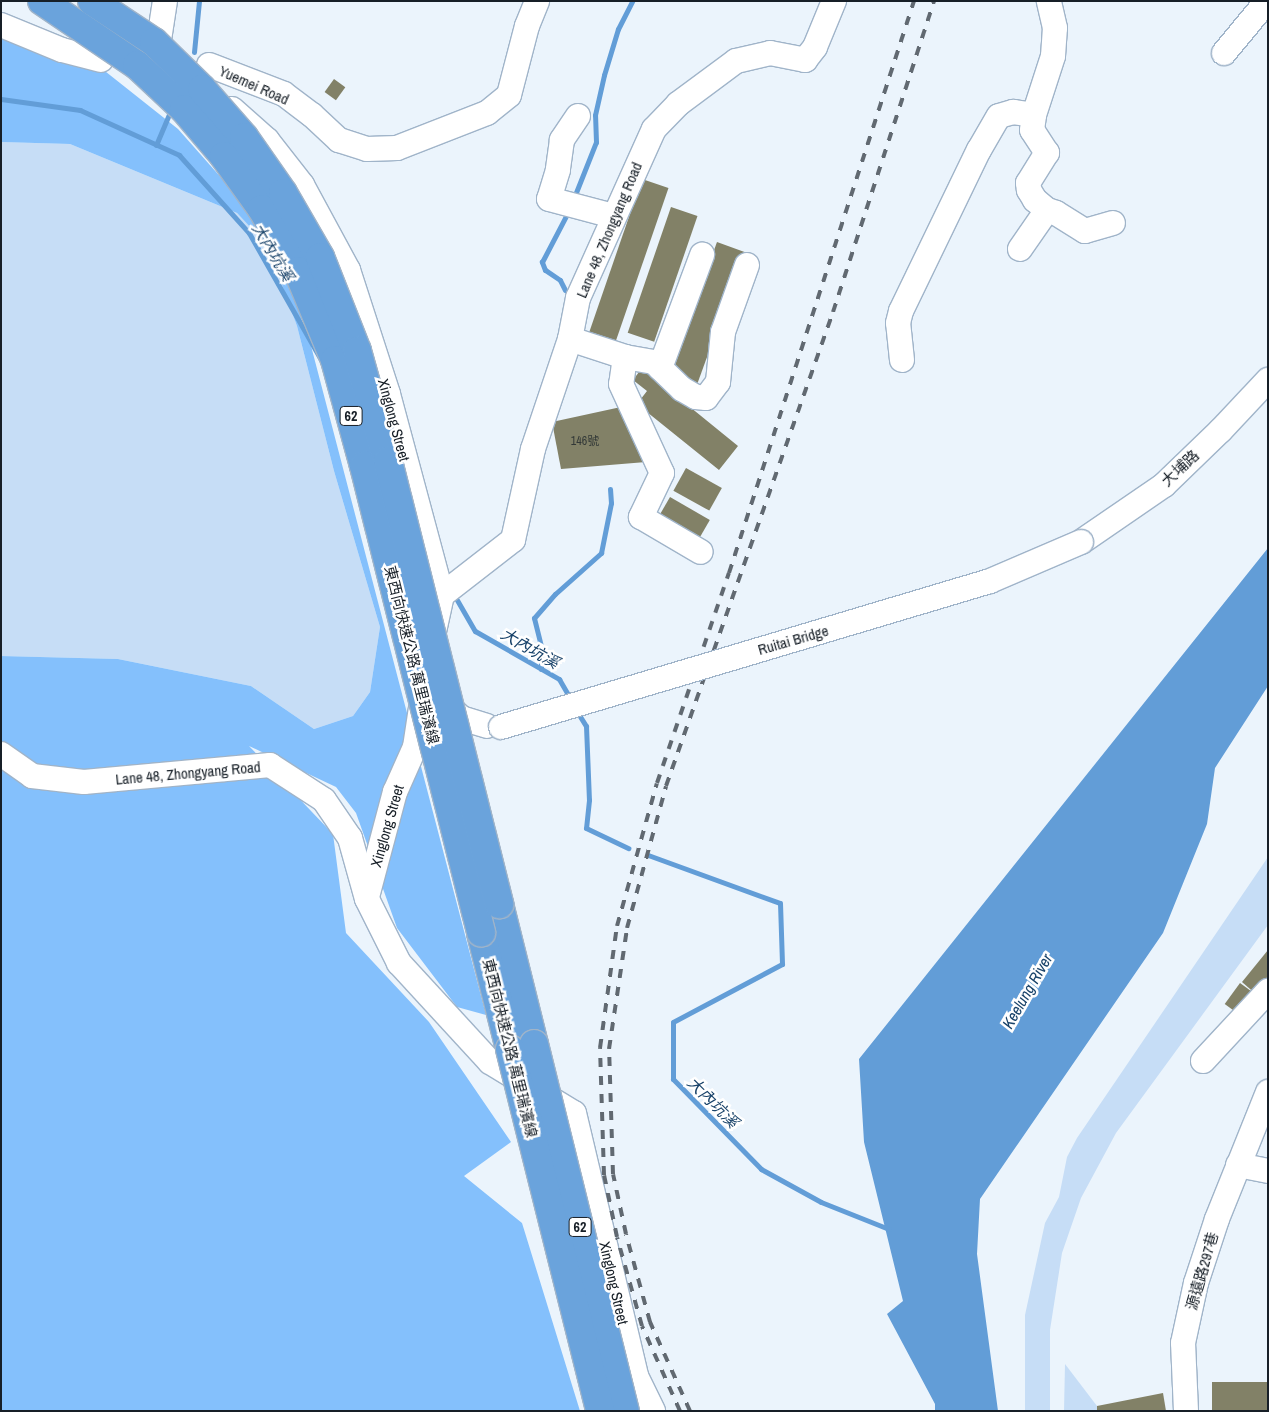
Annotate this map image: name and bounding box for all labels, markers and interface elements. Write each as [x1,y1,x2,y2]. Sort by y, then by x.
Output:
street label: Yuemei Road [216,62,292,108]
street label: Lane 48, Zhongyang Road [572,159,646,301]
water label: 大內坑溪 [248,220,298,284]
street label: Xinglong Street [374,377,414,463]
road number: 62 [338,404,364,428]
house number: 146號 [571,435,599,449]
street label: 大埔路 [1157,446,1203,490]
street label: 東西向快速公路 萬里瑞濱線 [381,564,443,746]
street label: Ruitai Bridge [756,621,830,659]
water label: 大內坑溪 [497,624,563,672]
street label: Lane 48, Zhongyang Road [115,758,261,788]
street label: Xinglong Street [367,783,407,869]
water label: Keelung River [998,950,1056,1032]
street label: 東西向快速公路 萬里瑞濱線 [479,957,541,1139]
water label: 大內坑溪 [684,1073,742,1131]
road number: 62 [568,1216,592,1238]
street label: 源遠路297巷 [1182,1230,1222,1312]
street label: Xinglong Street [596,1240,632,1326]

